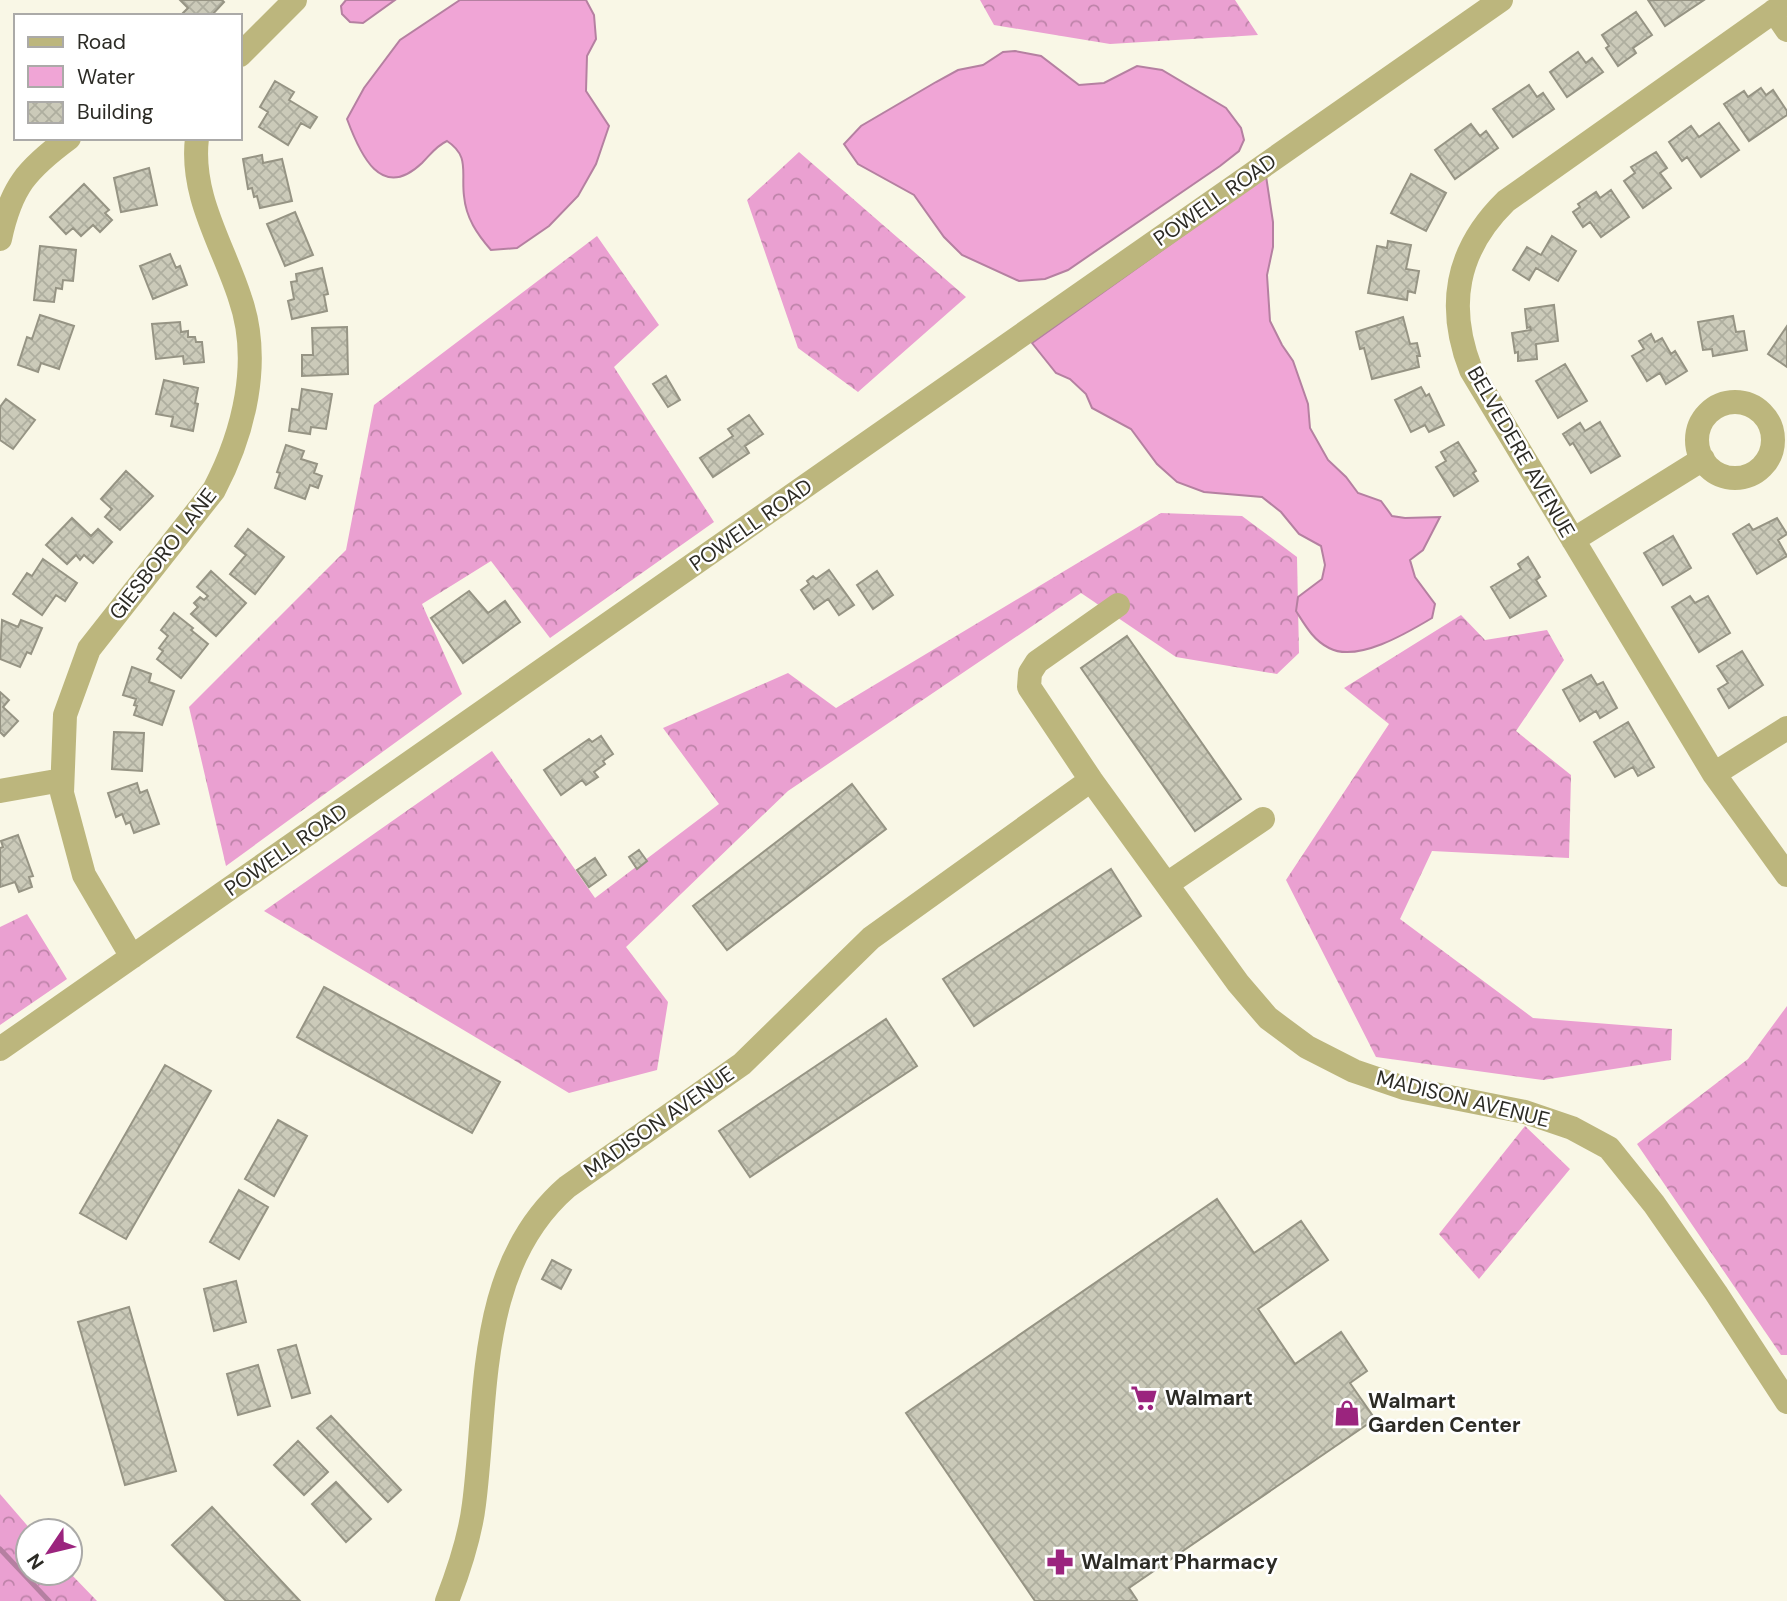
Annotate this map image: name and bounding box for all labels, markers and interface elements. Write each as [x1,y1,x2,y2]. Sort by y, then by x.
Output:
legend [14,14,242,140]
text: Road [77,28,126,56]
text: Water [77,63,135,91]
text: Building [77,98,154,126]
street label: POWELL ROAD [1148,147,1282,253]
street label: BELVEDERE AVENUE [1461,361,1581,543]
street label: POWELL ROAD [684,472,818,578]
street label: GIESBORO LANE [103,483,223,625]
street label: POWELL ROAD [219,797,353,903]
street label: MADISON AVENUE [578,1060,740,1184]
street label: MADISON AVENUE [1374,1064,1552,1134]
supermarket icon: Walmart [1129,1383,1159,1413]
place label: Walmart [1165,1384,1253,1412]
place label: Walmart Garden Center [1368,1387,1521,1439]
shop icon: Walmart Garden Center [1332,1398,1362,1428]
north arrow [14,1517,84,1587]
pharmacy icon: Walmart Pharmacy [1045,1547,1075,1577]
place label: Walmart Pharmacy [1081,1548,1278,1576]
text: N [21,1549,50,1574]

